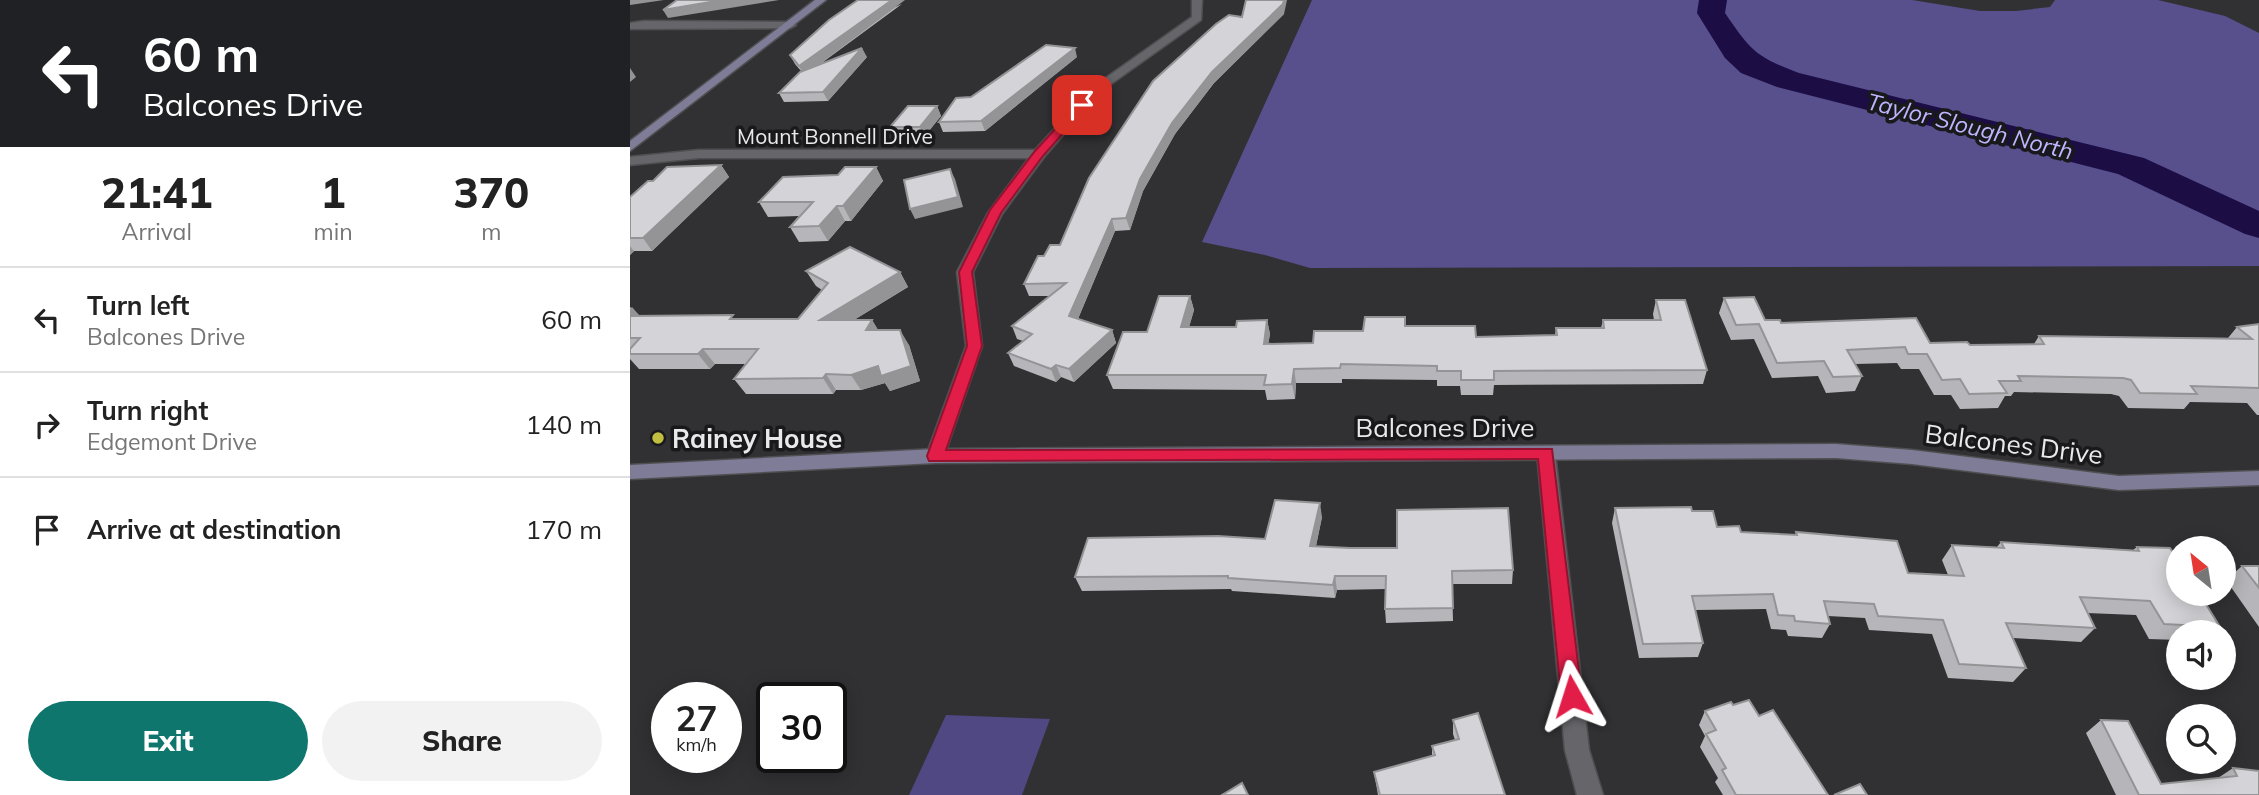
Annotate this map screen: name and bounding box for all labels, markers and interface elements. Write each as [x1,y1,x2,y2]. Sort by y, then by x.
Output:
text: 60 m [143,23,259,84]
icon: left [28,28,119,119]
pin [1052,75,1112,135]
text: Balcones Drive [143,84,363,124]
icon: arrive [1063,86,1101,124]
water label: Taylor Slough North [1864,86,2076,166]
street label: Mount Bonnell Drive [737,123,933,149]
text: 21:41 [101,166,213,219]
text: 1 [320,166,346,219]
text: 370 [454,166,529,219]
text: Arrival [122,217,192,246]
text: min [313,217,353,246]
text: m [481,217,501,246]
text: Turn left [87,289,189,322]
icon: left [28,301,66,339]
text: 60 m [541,303,602,336]
text: Balcones Drive [87,322,245,351]
text: Turn right [87,394,208,427]
icon: right [28,406,66,444]
text: 140 m [526,408,602,441]
street label: Balcones Drive [1356,411,1534,444]
street label: Balcones Drive [1923,417,2105,471]
place label: Rainey House [672,422,842,455]
text: Edgemont Drive [87,427,257,456]
marker: Rainey House [650,430,666,446]
icon: arrive [28,511,66,549]
text: Arrive at destination [87,513,342,546]
text: 170 m [526,513,602,546]
north arrow [2166,536,2236,606]
map controls [2166,536,2236,774]
button: sound [2166,620,2236,690]
position arrow [1535,659,1609,733]
speed limit sign: 30 [756,682,847,773]
text: 27 [675,696,718,740]
button: Exit [28,701,308,781]
button: Share [322,701,602,781]
button: search [2166,704,2236,774]
text: km/h [676,733,717,756]

